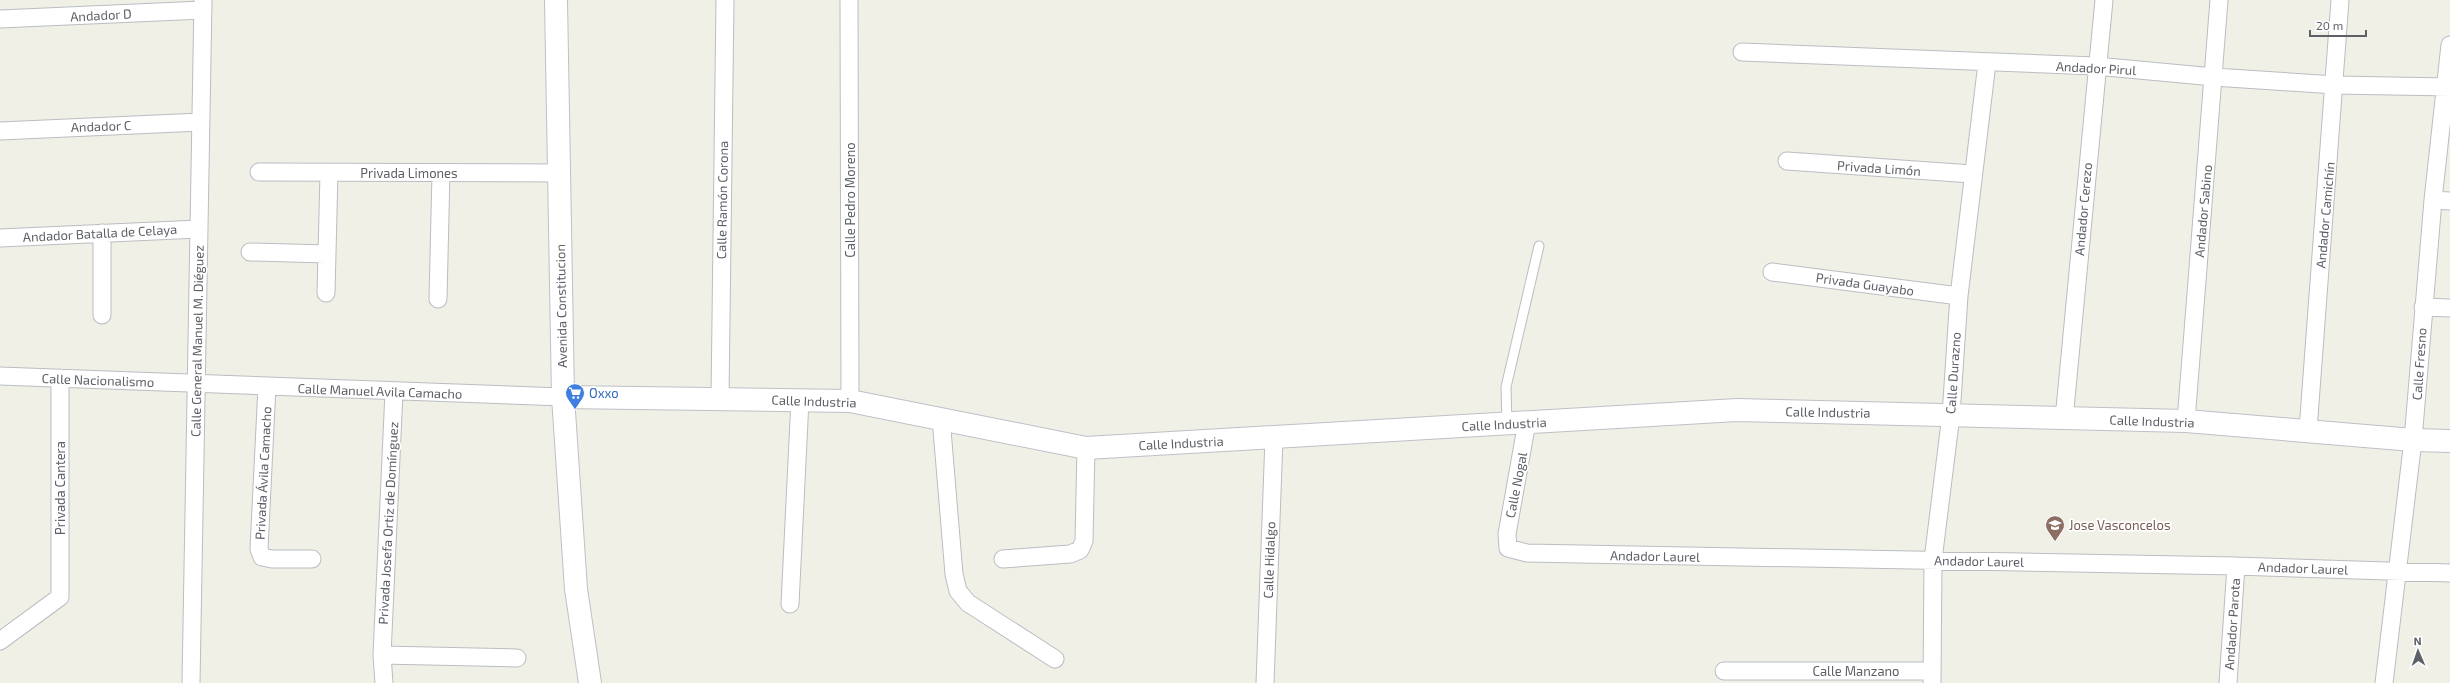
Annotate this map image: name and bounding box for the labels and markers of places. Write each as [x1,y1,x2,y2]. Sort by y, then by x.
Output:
supermarket icon: Oxxo [564,382,586,410]
place label: Oxxo [589,385,619,401]
school or university icon: Jose Vasconcelos [2044,514,2066,542]
place label: Jose Vasconcelos [2069,517,2171,533]

